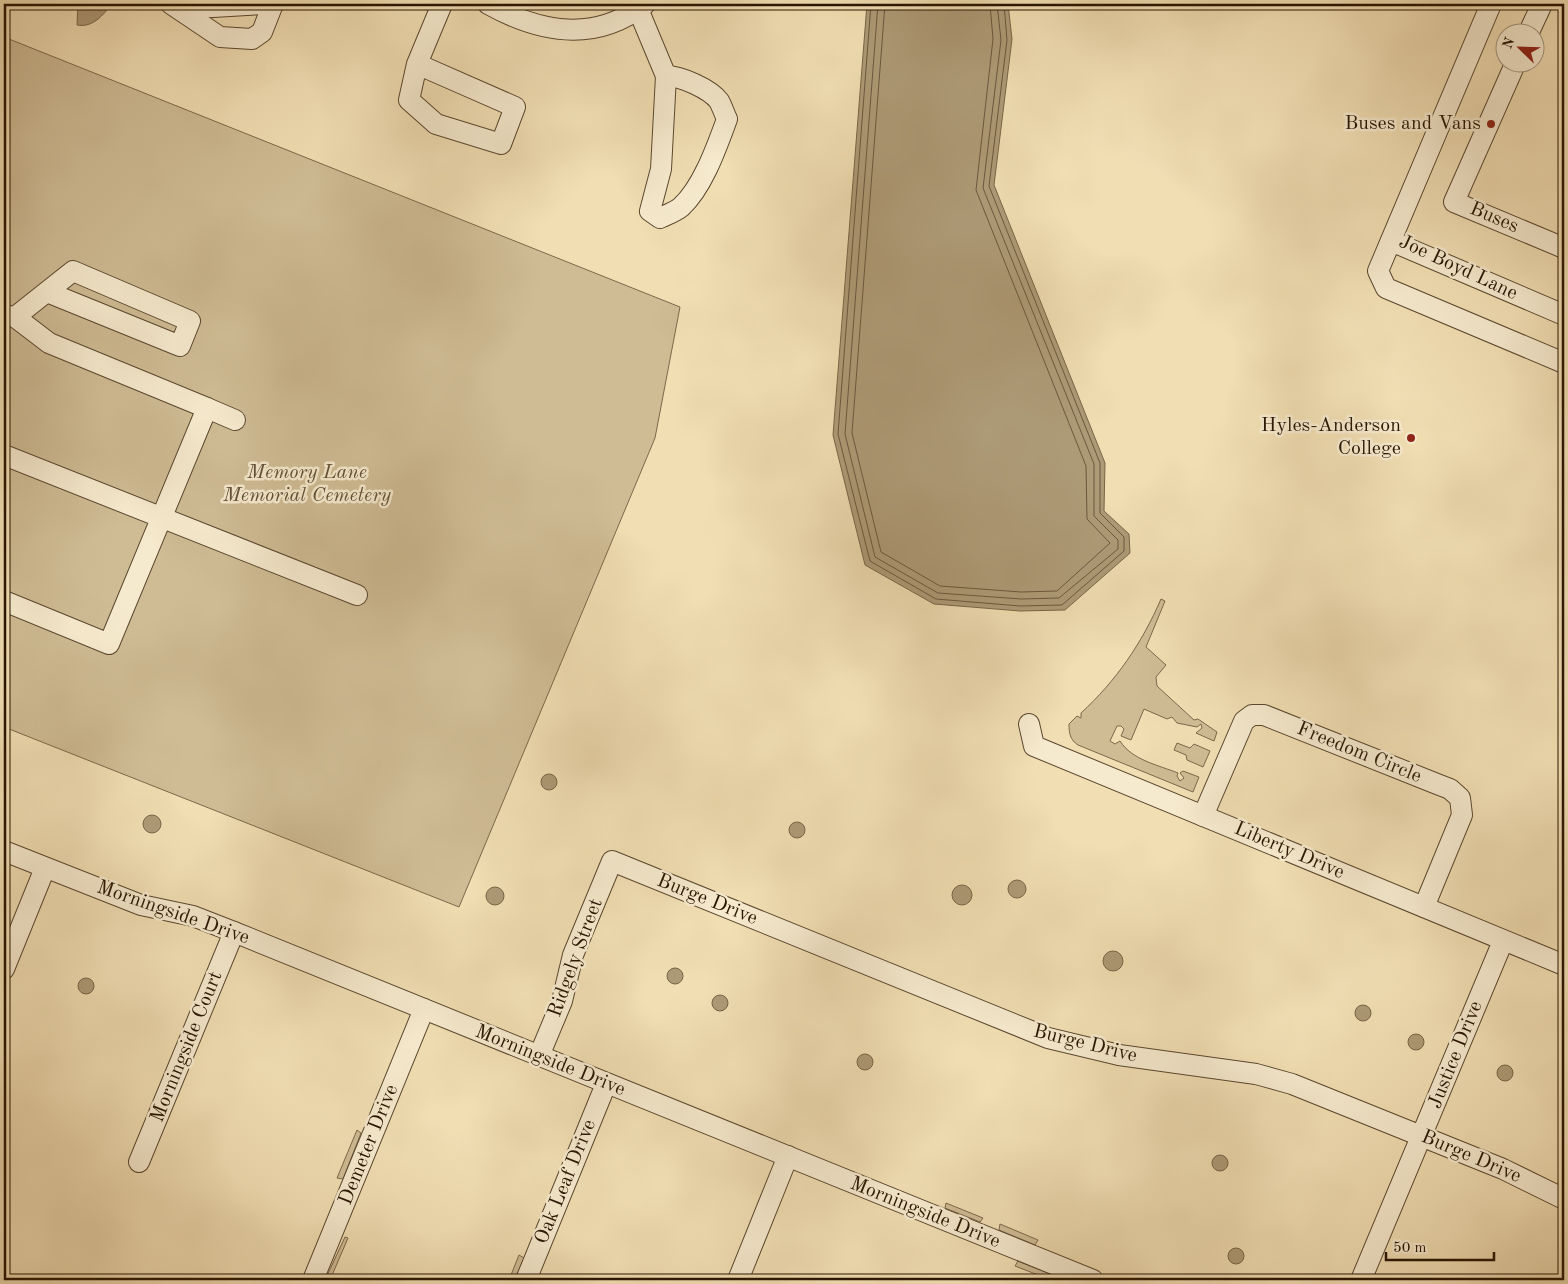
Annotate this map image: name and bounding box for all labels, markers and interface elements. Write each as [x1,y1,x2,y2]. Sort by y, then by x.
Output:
north arrow [1496,22,1546,72]
text: N [1500,35,1518,51]
place label: Buses and Vans [1344,114,1481,134]
marker: Buses and Vans [1485,118,1497,130]
street label: Buses [1467,199,1521,237]
street label: Joe Boyd Lane [1396,232,1520,304]
place label: Hyles-Anderson College [1261,416,1401,459]
marker: Hyles-Anderson College [1405,432,1417,444]
park label: Memory Lane Memorial Cemetery [222,463,392,506]
street label: Freedom Circle [1294,719,1424,787]
street label: Liberty Drive [1231,819,1347,883]
street label: Burge Drive [654,871,760,929]
street label: Morningside Drive [94,877,252,949]
street label: Ridgely Street [545,896,607,1020]
street label: Morningside Court [148,969,226,1125]
street label: Justice Drive [1425,998,1487,1112]
street label: Burge Drive [1031,1021,1139,1067]
street label: Morningside Drive [472,1022,628,1100]
street label: Demeter Drive [336,1082,402,1208]
street label: Oak Leaf Drive [532,1117,600,1247]
street label: Burge Drive [1418,1127,1524,1187]
street label: Morningside Drive [847,1174,1003,1252]
scale bar [1386,1229,1493,1261]
text: 50 m [1393,1241,1427,1256]

